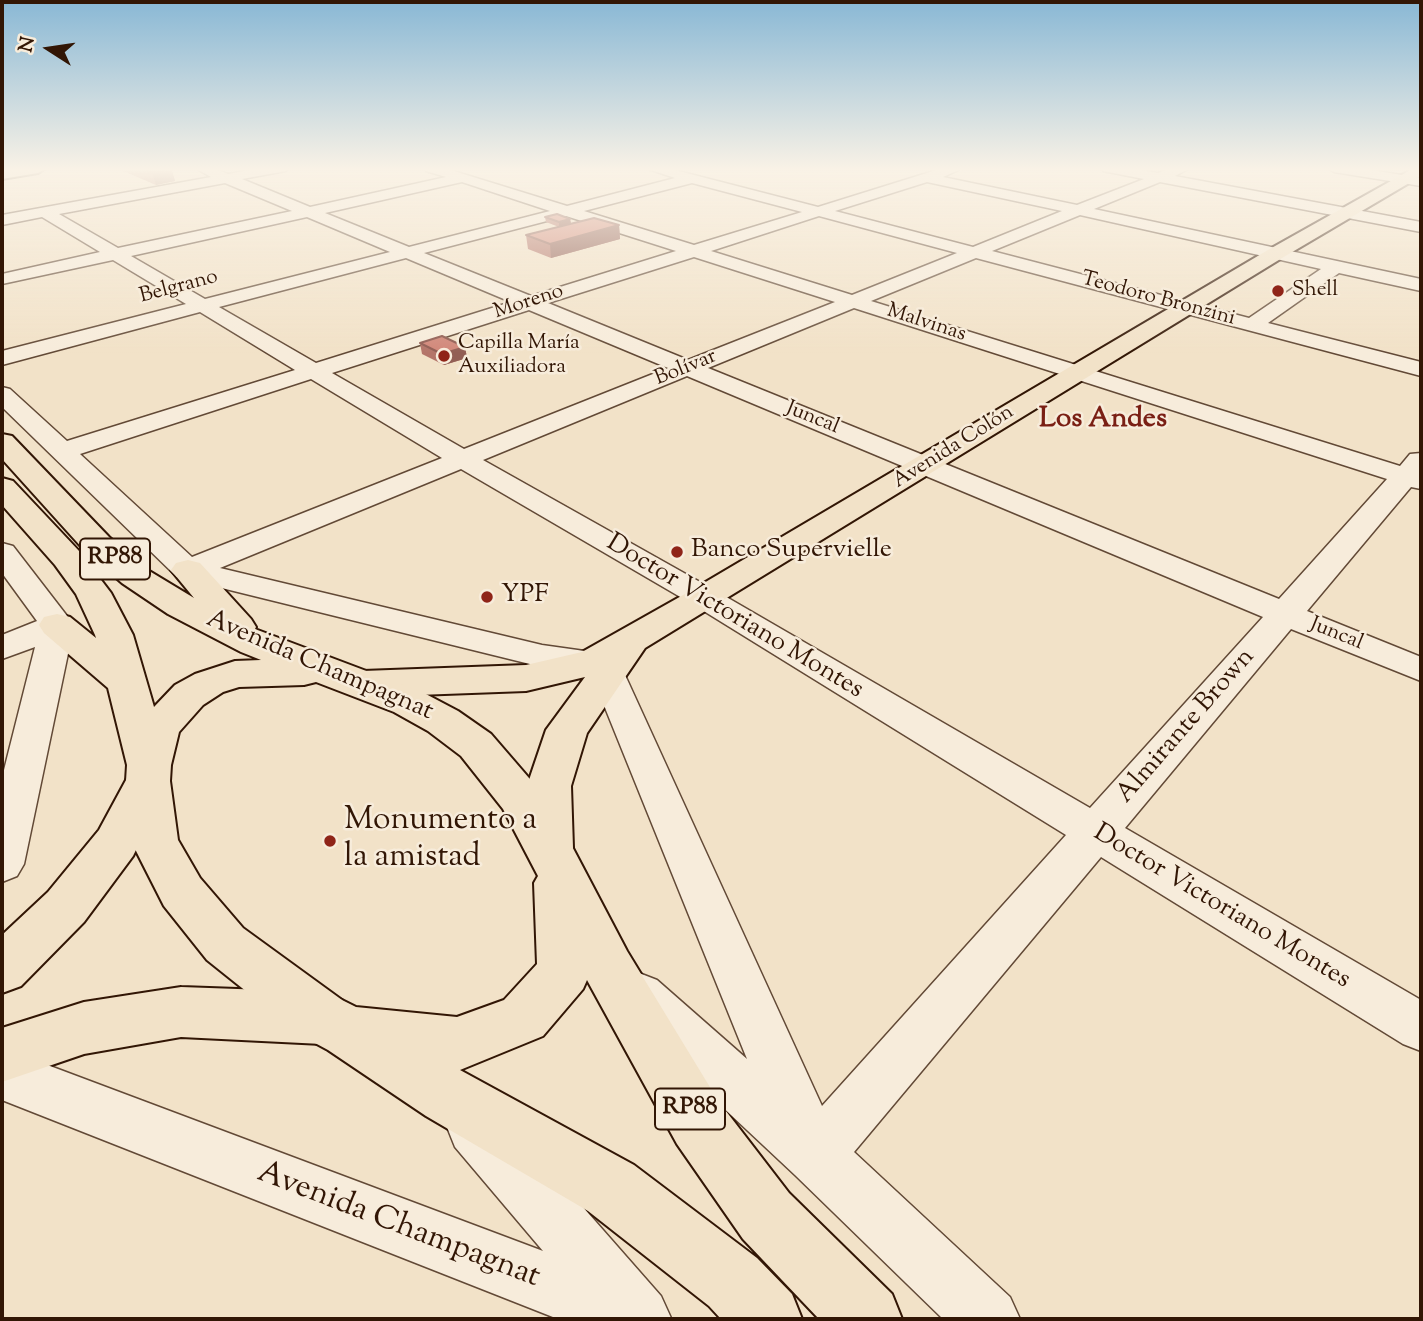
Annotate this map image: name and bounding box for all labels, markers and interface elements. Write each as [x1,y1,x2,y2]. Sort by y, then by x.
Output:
north arrow [14,14,84,84]
text: N [13,34,43,55]
street label: Belgrano [137,265,221,311]
street label: Teodoro Bronzini [1078,267,1238,333]
place label: Shell [1292,278,1338,304]
street label: Moreno [491,280,567,326]
marker: Shell [1270,283,1286,299]
street label: Malvinas [883,299,969,349]
place label: Capilla María Auxiliadora [458,331,580,381]
street label: Bolívar [651,345,721,393]
marker: Capilla María Auxiliadora [436,348,452,364]
street label: Juncal [782,397,842,441]
street label: Avenida Colón [889,401,1019,495]
district label: Los Andes [1039,404,1167,438]
street label: Doctor Victoriano Montes [600,529,868,707]
place label: Banco Supervielle [691,536,892,568]
road number: RP88 [80,538,150,580]
marker: Banco Supervielle [669,544,685,560]
place label: YPF [501,581,549,613]
marker: YPF [479,589,495,605]
street label: Avenida Champagnat [201,605,437,729]
street label: Juncal [1306,613,1366,657]
street label: Almirante Brown [1111,643,1263,811]
place label: Monumento a la amistad [344,804,537,879]
street label: Doctor Victoriano Montes [1087,819,1355,997]
marker: Monumento a la amistad [322,833,338,849]
road number: RP88 [655,1088,725,1129]
street label: Avenida Champagnat [251,1155,545,1299]

